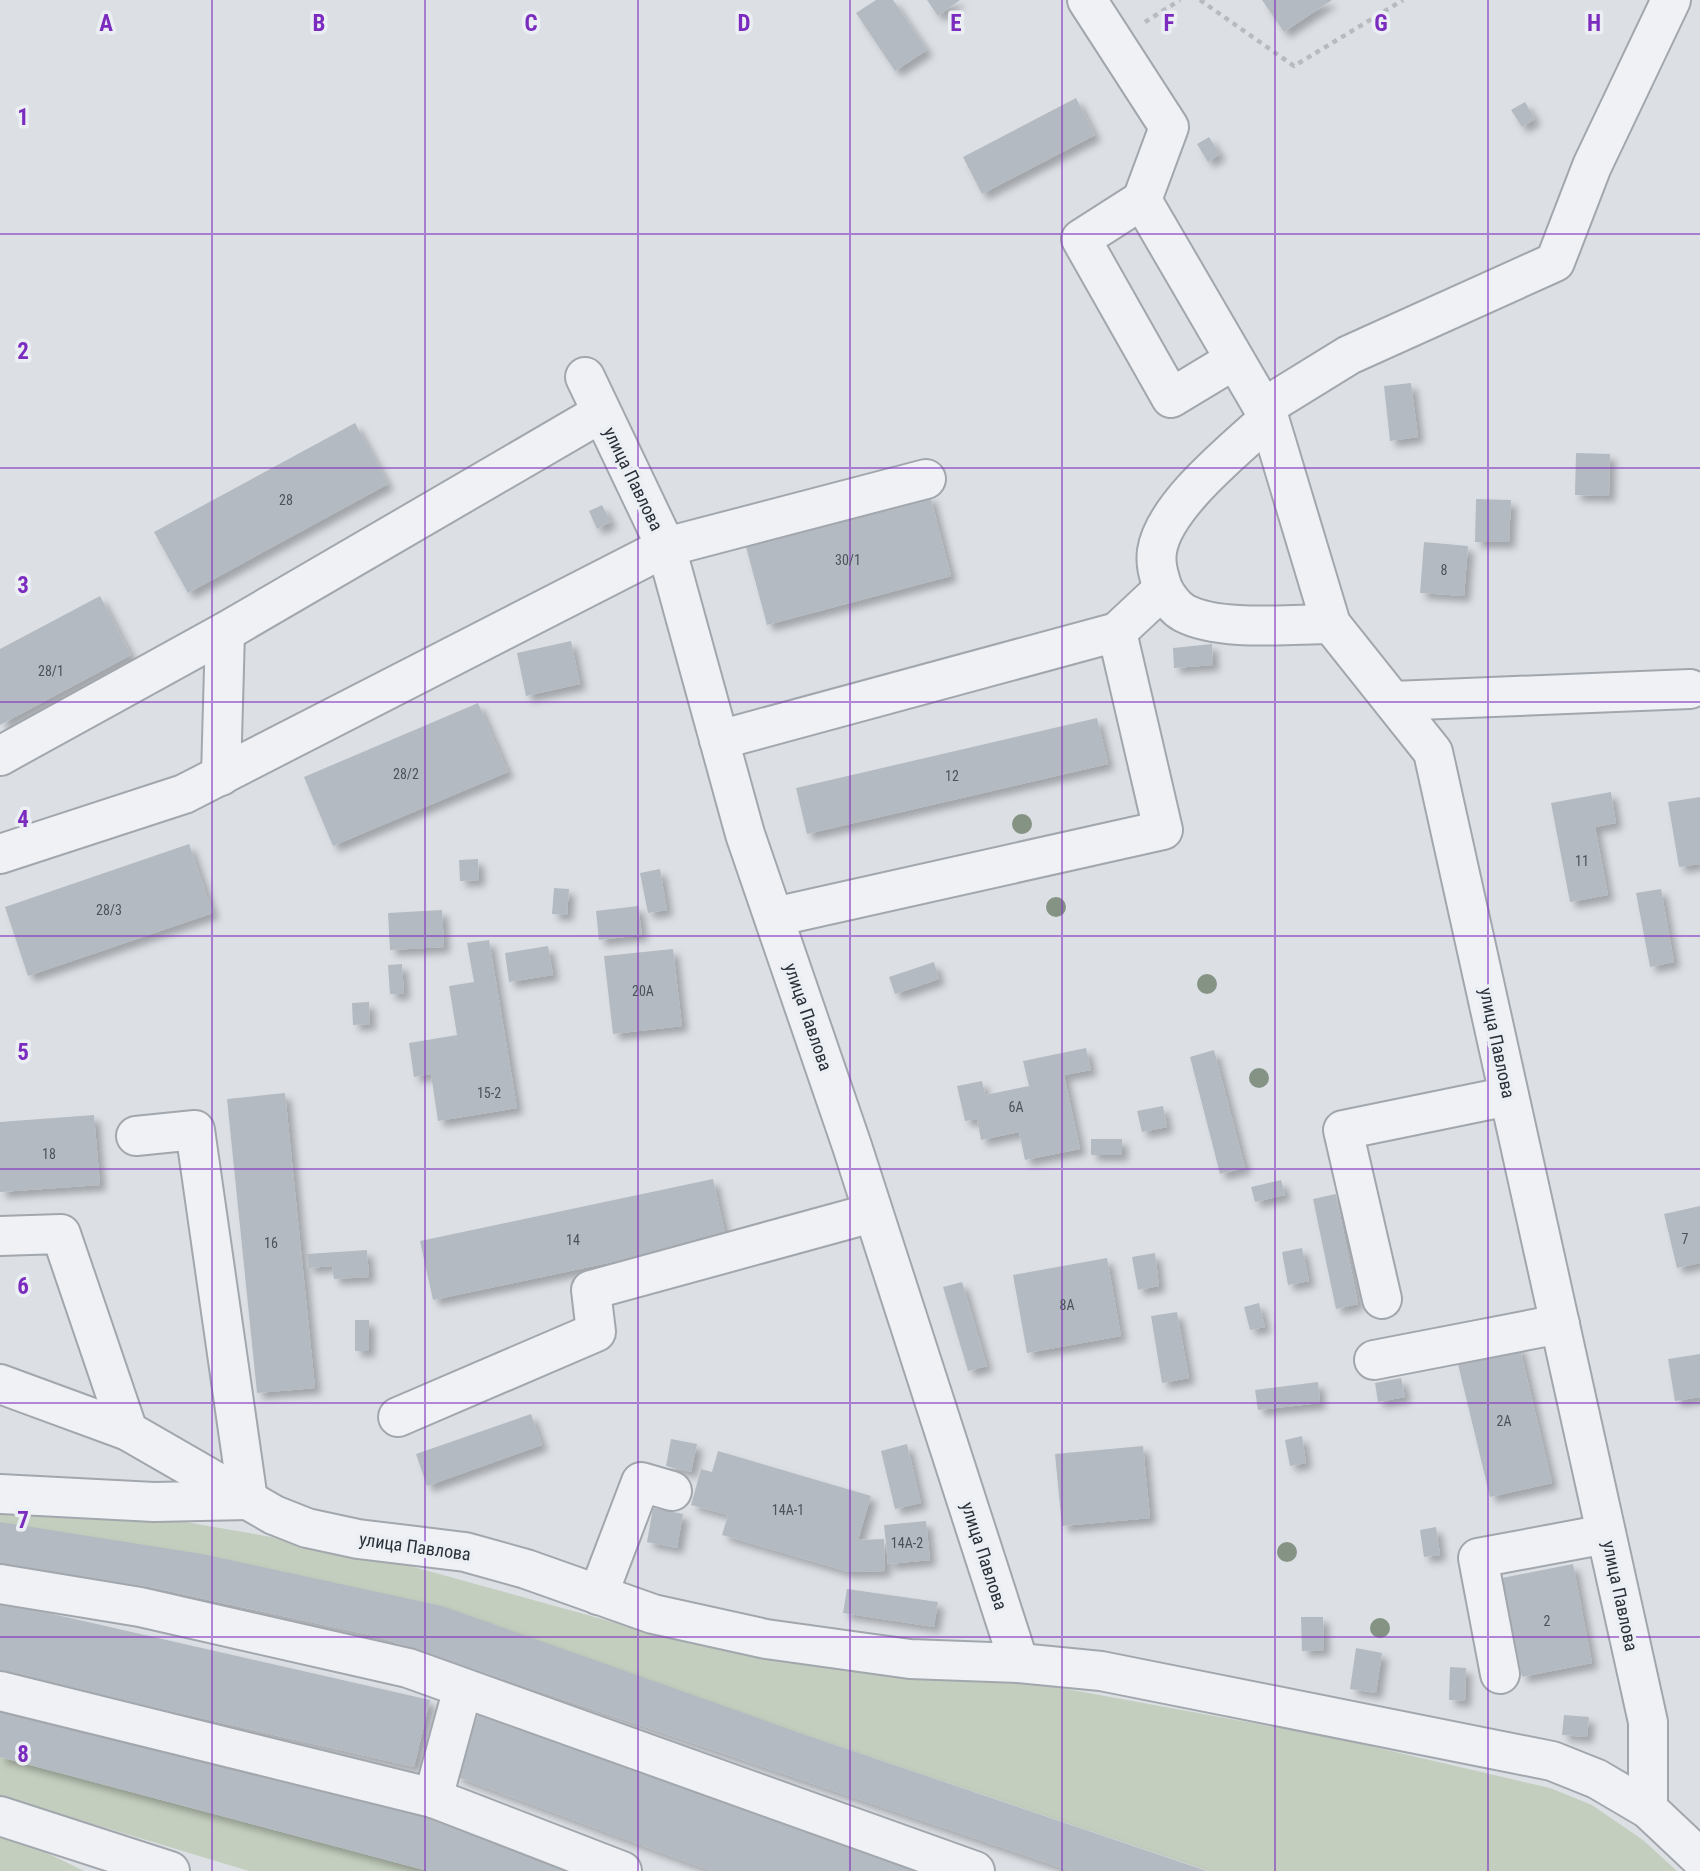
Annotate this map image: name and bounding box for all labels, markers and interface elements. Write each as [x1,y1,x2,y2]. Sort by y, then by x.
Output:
text: A [99,10,113,37]
text: B [313,10,325,37]
text: C [524,10,538,37]
text: D [738,10,751,37]
text: E [950,10,962,37]
text: F [1164,10,1175,37]
text: G [1374,10,1388,37]
text: H [1587,10,1601,37]
text: 1 [17,104,29,131]
text: 2 [17,338,29,365]
street label: улица Павлова [599,424,668,534]
house number: 28 [279,492,293,508]
house number: 30/1 [835,552,861,568]
house number: 8 [1441,562,1448,578]
text: 3 [17,572,29,599]
house number: 28/1 [38,663,64,679]
house number: 28/2 [393,766,419,782]
house number: 12 [945,768,959,784]
text: 4 [17,806,29,833]
house number: 11 [1575,853,1589,869]
house number: 28/3 [96,902,122,918]
street label: улица Павлова [780,960,837,1073]
house number: 20А [632,983,654,999]
street label: улица Павлова [1476,986,1519,1100]
text: 5 [17,1039,29,1066]
house number: 15-2 [477,1085,501,1101]
house number: 6А [1009,1099,1023,1115]
house number: 18 [42,1146,56,1162]
house number: 7 [1682,1231,1689,1247]
house number: 14 [566,1232,580,1248]
house number: 16 [264,1235,278,1251]
text: 6 [17,1273,29,1300]
house number: 8А [1060,1297,1074,1313]
house number: 2А [1497,1413,1511,1429]
street label: улица Павлова [957,1499,1012,1613]
house number: 14А-1 [772,1502,804,1518]
text: 7 [17,1507,29,1534]
street label: улица Павлова [358,1528,472,1565]
house number: 14А-2 [891,1535,923,1551]
street label: улица Павлова [1599,1539,1642,1653]
house number: 2 [1544,1613,1551,1629]
text: 8 [17,1741,29,1768]

